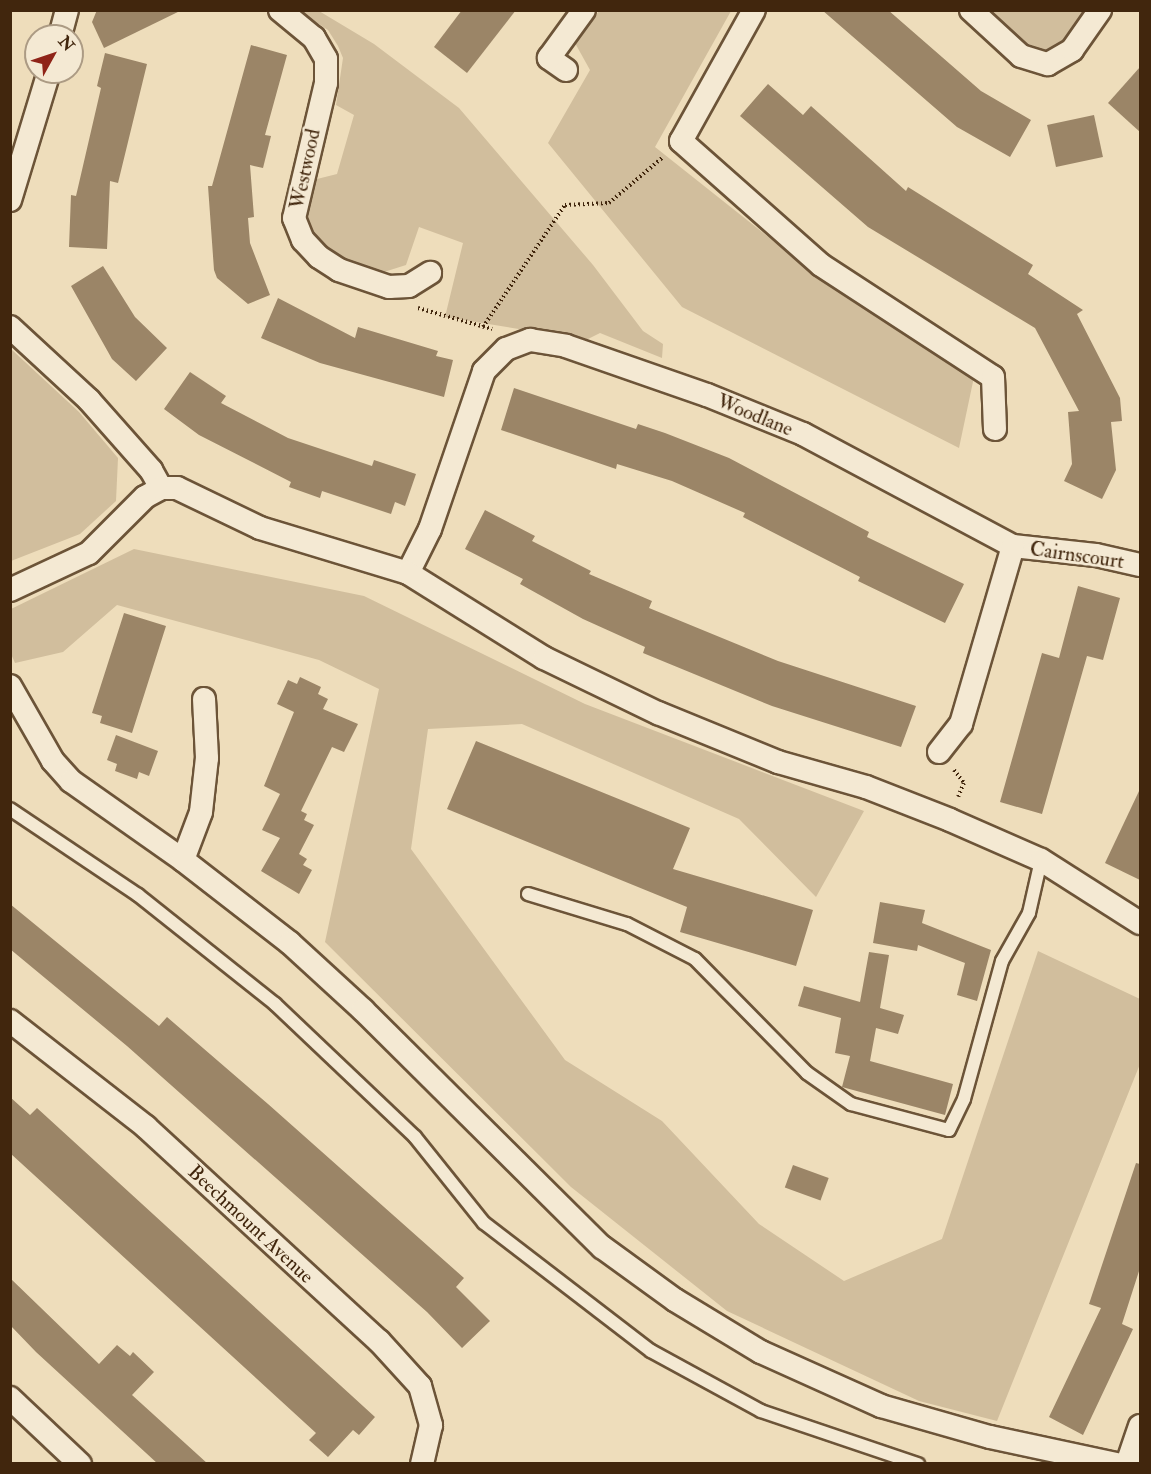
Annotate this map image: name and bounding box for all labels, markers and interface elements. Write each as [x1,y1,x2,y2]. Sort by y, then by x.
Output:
north arrow [24,24,84,84]
text: N [54,32,79,56]
street label: Westwood [285,127,325,211]
street label: Woodlane [714,389,796,441]
street label: Cairnscourt [1028,537,1126,573]
street label: Beechmount Avenue [183,1160,319,1288]

